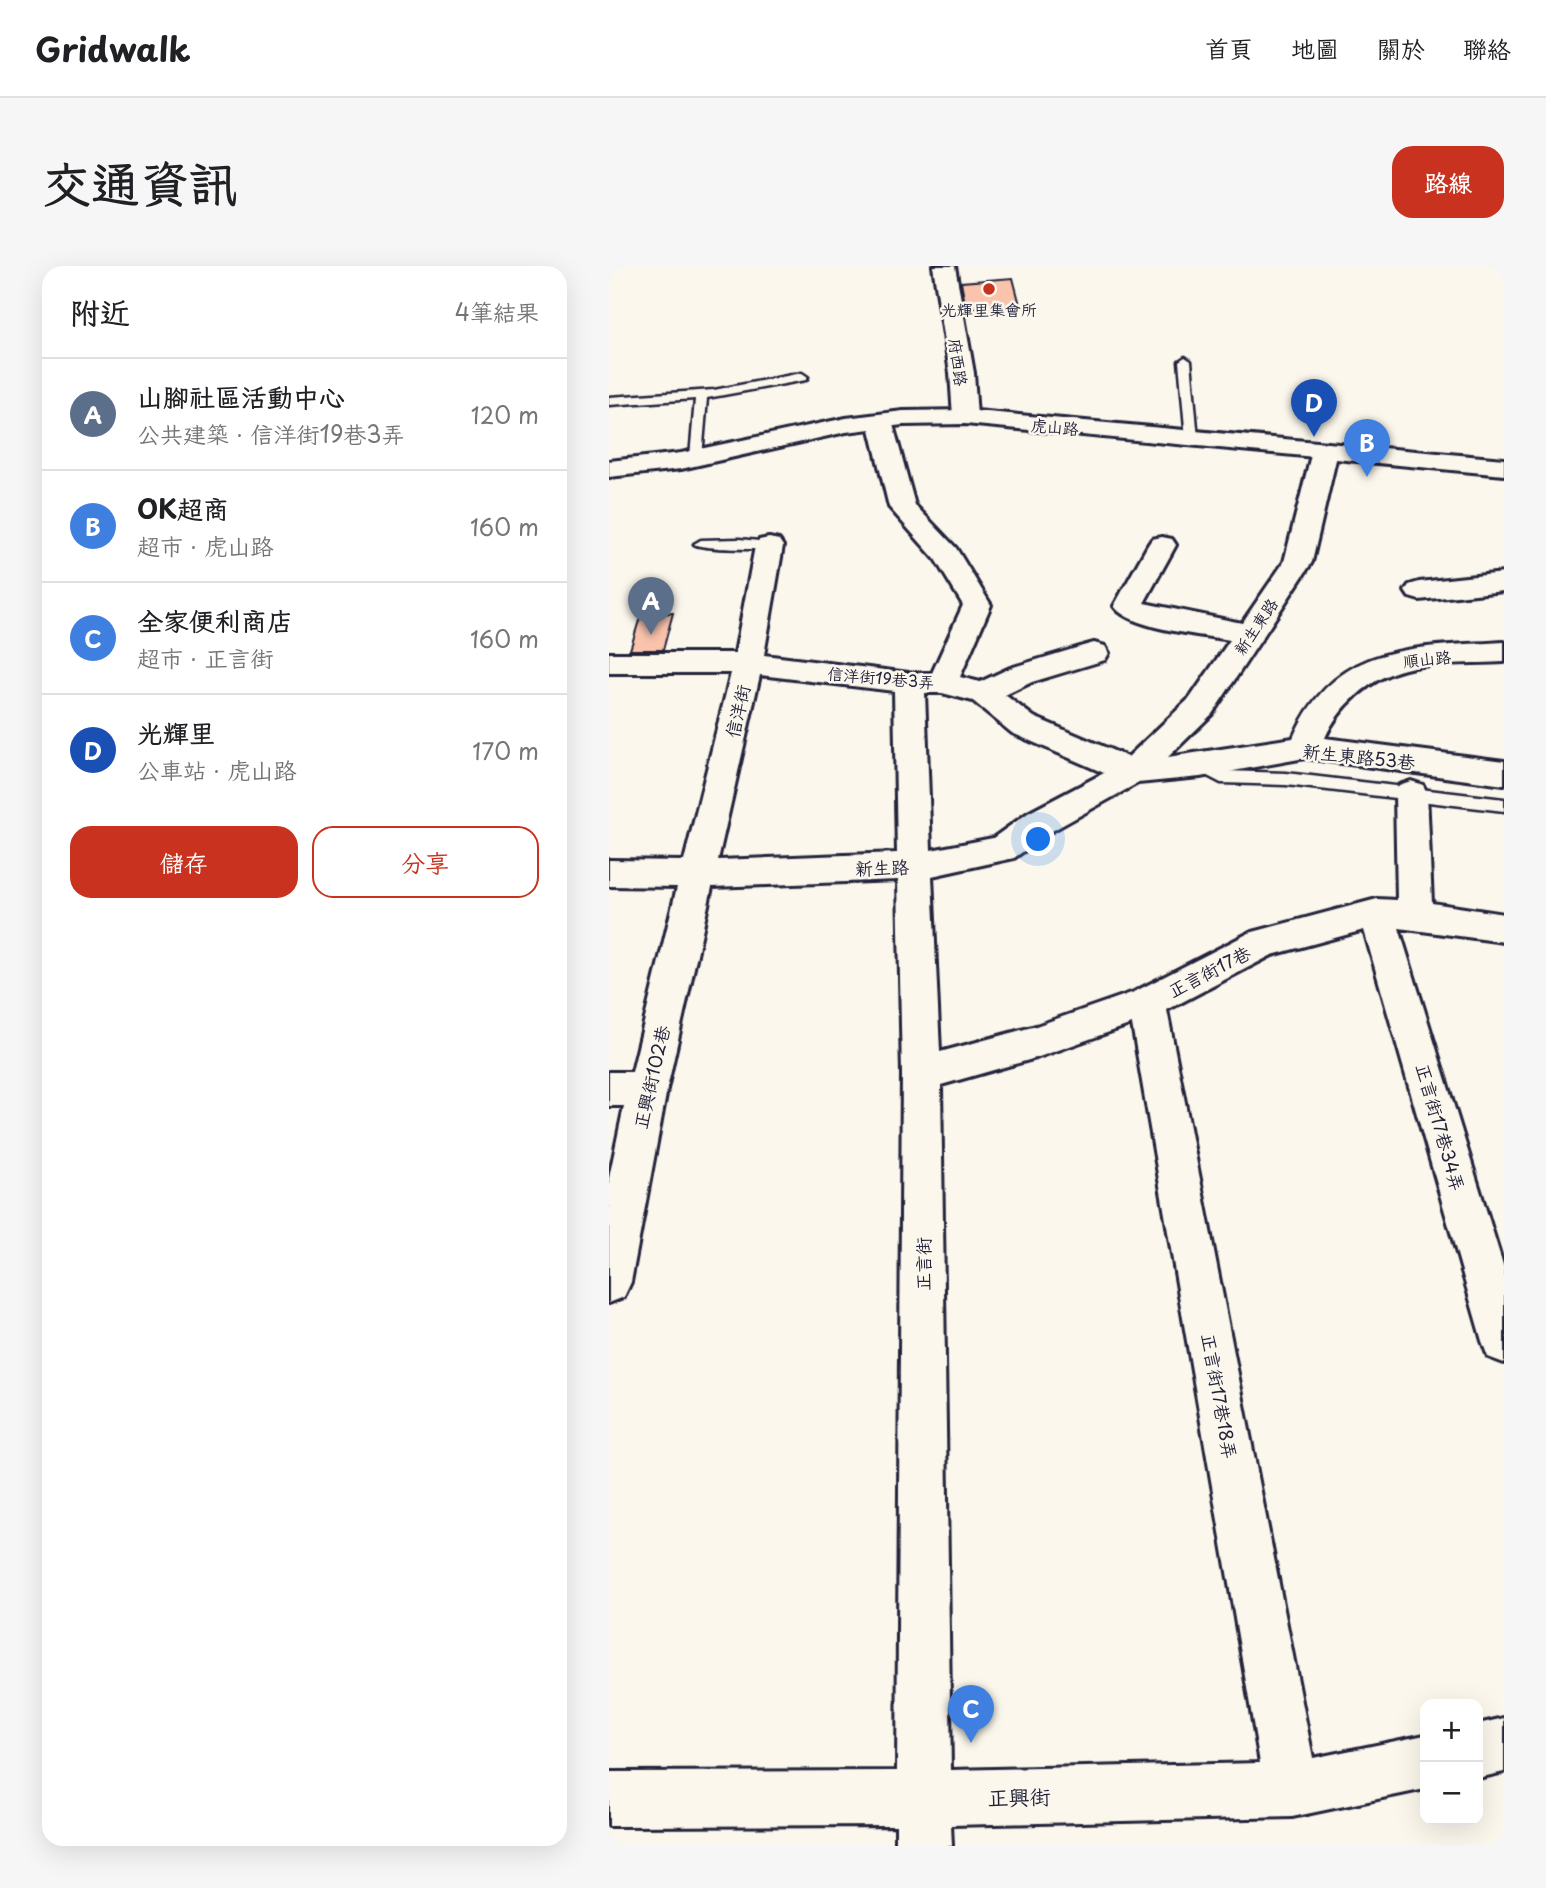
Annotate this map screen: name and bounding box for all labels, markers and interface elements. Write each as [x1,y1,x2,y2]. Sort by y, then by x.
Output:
text: Gridwalk [35,23,191,73]
text: 首頁 [1205,30,1253,66]
text: 地圖 [1291,30,1339,66]
text: 關於 [1377,30,1425,66]
text: 聯絡 [1463,30,1511,66]
text: 交通資訊 [42,145,238,219]
button: 路線 [1392,146,1504,218]
marker: 光輝里集會所 [981,281,997,297]
text: 附近 [70,289,130,334]
text: 4筆結果 [455,294,539,329]
place label: 光輝里集會所 [941,297,1037,321]
street label: 府西路 [944,337,974,387]
text: 山腳社區活動中心 [137,377,345,416]
pin: D [1291,379,1337,437]
text: A [84,397,102,432]
text: 120 m [471,397,539,432]
street label: 虎山路 [1030,412,1080,440]
text: 公共建築 · 信洋街19巷3弄 [137,416,405,451]
pin: B [1344,419,1390,477]
text: OK超商 [137,489,229,528]
text: B [85,509,101,544]
text: 160 m [470,509,539,544]
text: 超市 · 虎山路 [137,528,274,563]
pin: A [628,577,674,635]
street label: 新生東路 [1227,593,1283,659]
text: 全家便利商店 [137,601,293,640]
text: C [84,621,102,656]
text: 160 m [470,621,539,656]
text: 超市 · 正言街 [137,640,274,675]
street label: 順山路 [1402,644,1452,672]
street label: 信洋街19巷3弄 [827,660,935,694]
street label: 信洋街 [718,682,756,740]
text: 光輝里 [137,713,215,752]
text: D [84,733,102,768]
text: 170 m [472,733,539,768]
street label: 新生東路53巷 [1301,737,1417,775]
text: 公車站 · 虎山路 [137,752,297,787]
your location [1021,822,1055,856]
button: 儲存 [70,826,298,898]
button: 分享 [312,826,539,898]
street label: 新生路 [855,853,909,881]
street label: 正言街17巷 [1163,939,1255,1003]
street label: 正興街102巷 [626,1023,676,1131]
street label: 正言街17巷34弄 [1410,1060,1472,1194]
street label: 正言街 [909,1237,936,1291]
street label: 正言街17巷18弄 [1196,1331,1244,1461]
pin: C [948,1685,994,1743]
map controls [1420,1699,1483,1825]
button: + [1420,1699,1483,1762]
button: − [1420,1762,1483,1825]
street label: 正興街 [987,1779,1051,1813]

